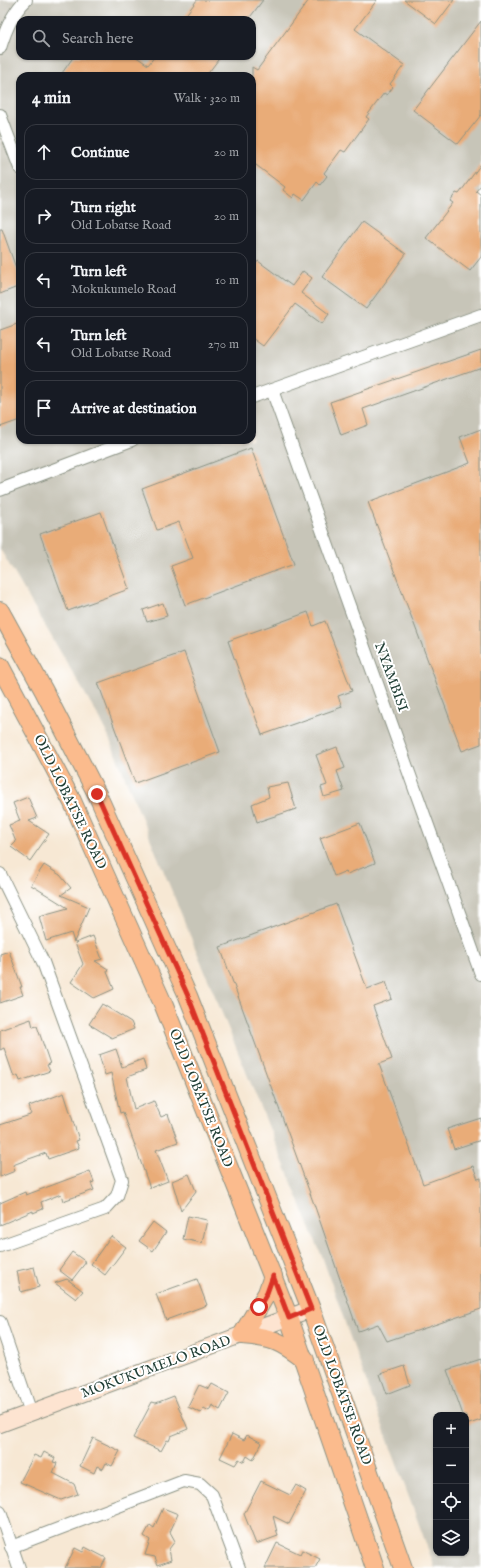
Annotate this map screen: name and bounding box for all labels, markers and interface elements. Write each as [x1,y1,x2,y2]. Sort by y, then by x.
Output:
search box [16,16,256,60]
icon: search [30,27,52,49]
text: Search here [62,29,133,48]
text: 4 min [32,88,71,109]
text: Walk · 320 m [174,90,240,107]
icon: ahead [33,141,55,163]
text: Continue [71,143,129,162]
text: 20 m [214,144,239,161]
text: Turn right [71,198,136,217]
icon: right [33,205,55,227]
text: 20 m [214,208,239,225]
text: Old Lobatse Road [71,217,171,234]
text: Turn left [71,262,127,281]
icon: left [33,269,55,291]
text: 10 m [215,272,239,289]
text: Mokukumelo Road [71,281,176,298]
text: Turn left [71,326,127,345]
icon: left [33,333,55,355]
text: 270 m [208,336,239,353]
text: Old Lobatse Road [71,345,171,362]
icon: arrive [33,397,55,419]
text: Arrive at destination [71,399,197,418]
street label: NYAMBISI [370,640,412,714]
street label: OLD LOBATSE ROAD [29,732,111,872]
route end [88,785,106,803]
street label: OLD LOBATSE ROAD [165,1026,237,1170]
route start [250,1298,268,1316]
street label: OLD LOBATSE ROAD [308,1322,376,1468]
street label: MOKUKUMELO ROAD [79,1332,233,1402]
map controls [433,1412,469,1556]
button: + [433,1412,469,1448]
button: − [433,1448,469,1484]
button: locate [433,1484,469,1520]
button: layers [433,1520,469,1556]

